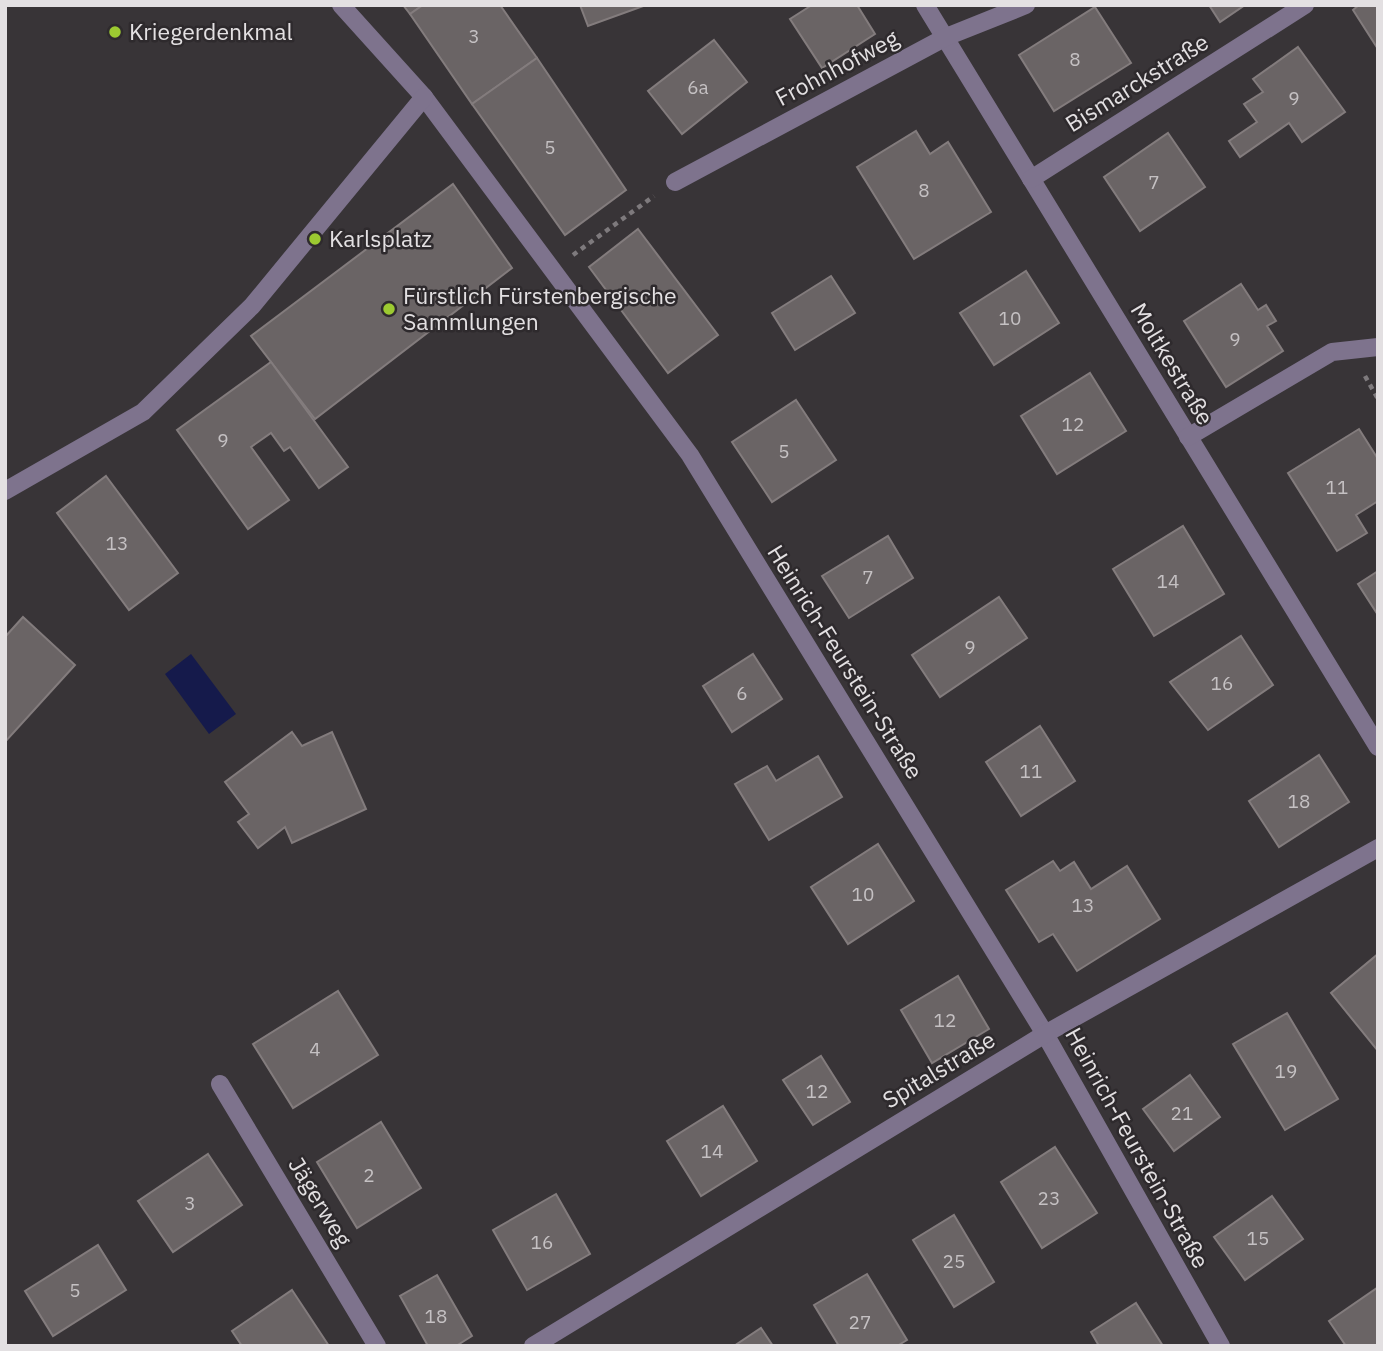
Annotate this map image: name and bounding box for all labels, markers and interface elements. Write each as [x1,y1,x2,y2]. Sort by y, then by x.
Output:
place label: Kriegerdenkmal [129,16,293,46]
street label: Frohnhofweg [770,22,903,112]
marker: Kriegerdenkmal [107,24,123,40]
house number: 3 [468,24,480,48]
street label: Bismarckstraße [1059,26,1214,138]
house number: 8 [1069,47,1081,71]
house number: 6a [687,75,709,99]
house number: 9 [1288,86,1300,110]
house number: 5 [544,135,556,159]
house number: 7 [1148,170,1160,194]
house number: 8 [918,178,930,202]
place label: Karlsplatz [329,223,432,253]
marker: Karlsplatz [307,231,323,247]
place label: Fürstlich Fürstenbergische Sammlungen [403,280,677,336]
street label: Moltkestraße [1125,297,1221,430]
marker: Fürstlich Fürstenbergische Sammlungen [381,301,397,317]
house number: 10 [999,306,1021,330]
house number: 9 [1229,327,1241,351]
house number: 12 [1062,412,1084,436]
house number: 9 [217,428,229,452]
house number: 5 [778,439,790,463]
house number: 11 [1326,475,1348,499]
house number: 13 [106,531,128,555]
street label: Heinrich-Feurstein-Straße [761,539,930,784]
house number: 7 [862,565,874,589]
house number: 14 [1157,569,1179,593]
house number: 9 [964,635,976,659]
house number: 16 [1211,671,1233,695]
house number: 6 [736,681,748,705]
house number: 11 [1020,759,1042,783]
house number: 18 [1288,789,1310,813]
house number: 10 [852,882,874,906]
house number: 13 [1072,893,1094,917]
house number: 12 [934,1008,956,1032]
street label: Heinrich-Feurstein-Straße [1059,1022,1217,1273]
street label: Spitalstraße [877,1024,1000,1114]
house number: 4 [309,1037,321,1061]
house number: 19 [1275,1059,1297,1083]
house number: 12 [806,1079,828,1103]
house number: 21 [1171,1101,1193,1125]
house number: 14 [701,1139,723,1163]
street label: Jägerweg [282,1151,359,1252]
house number: 2 [363,1163,375,1187]
house number: 23 [1038,1186,1060,1210]
house number: 3 [184,1191,196,1215]
house number: 15 [1247,1226,1269,1250]
house number: 16 [531,1230,553,1254]
house number: 25 [943,1249,965,1273]
house number: 5 [69,1278,81,1302]
house number: 18 [425,1304,447,1328]
house number: 27 [849,1310,871,1334]

